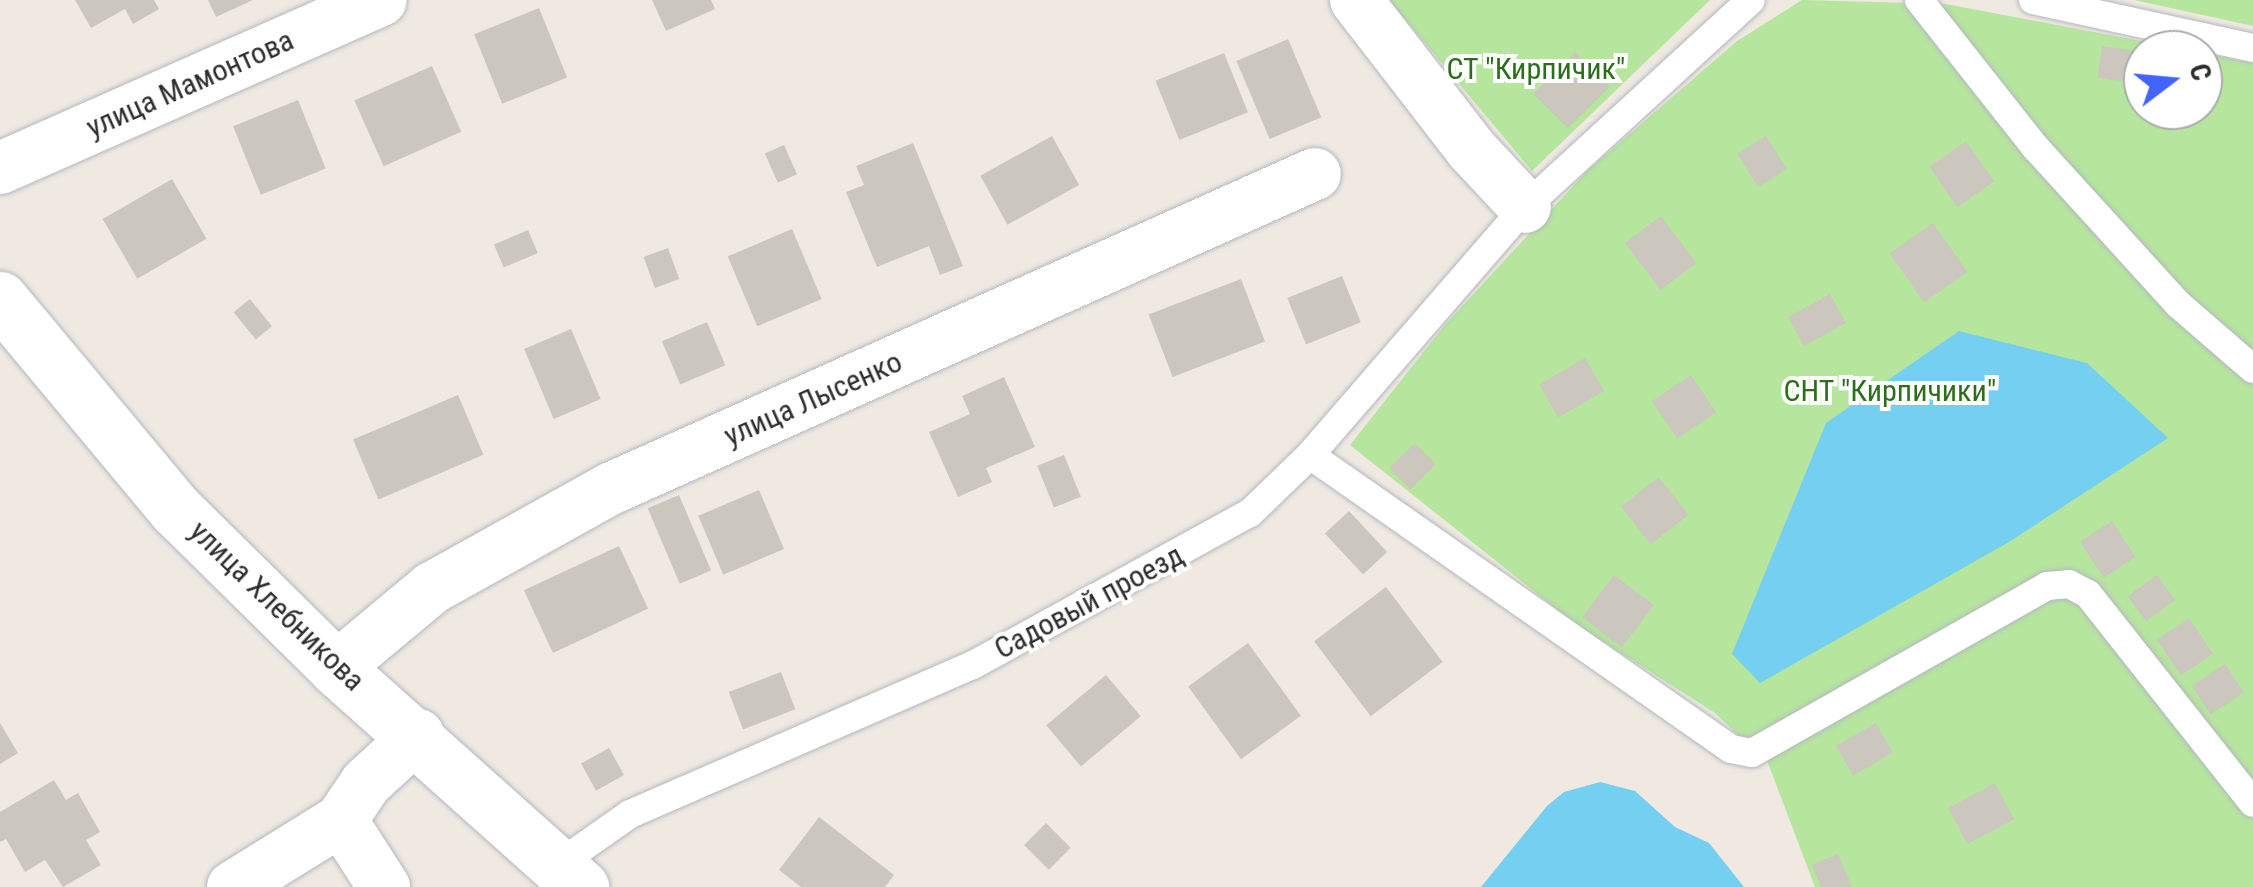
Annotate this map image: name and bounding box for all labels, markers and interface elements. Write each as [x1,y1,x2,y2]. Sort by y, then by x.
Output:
street label: улица Мамонтова [81,22,299,146]
north arrow [2123,30,2223,130]
park label: СТ "Кирпичик" [1446,51,1626,87]
text: С [2182,60,2218,84]
street label: улица Лысенко [719,344,907,454]
park label: СНТ "Кирпичики" [1783,373,1997,409]
street label: улица Хлебникова [182,513,372,699]
street label: Садовый проезд [988,537,1190,667]

